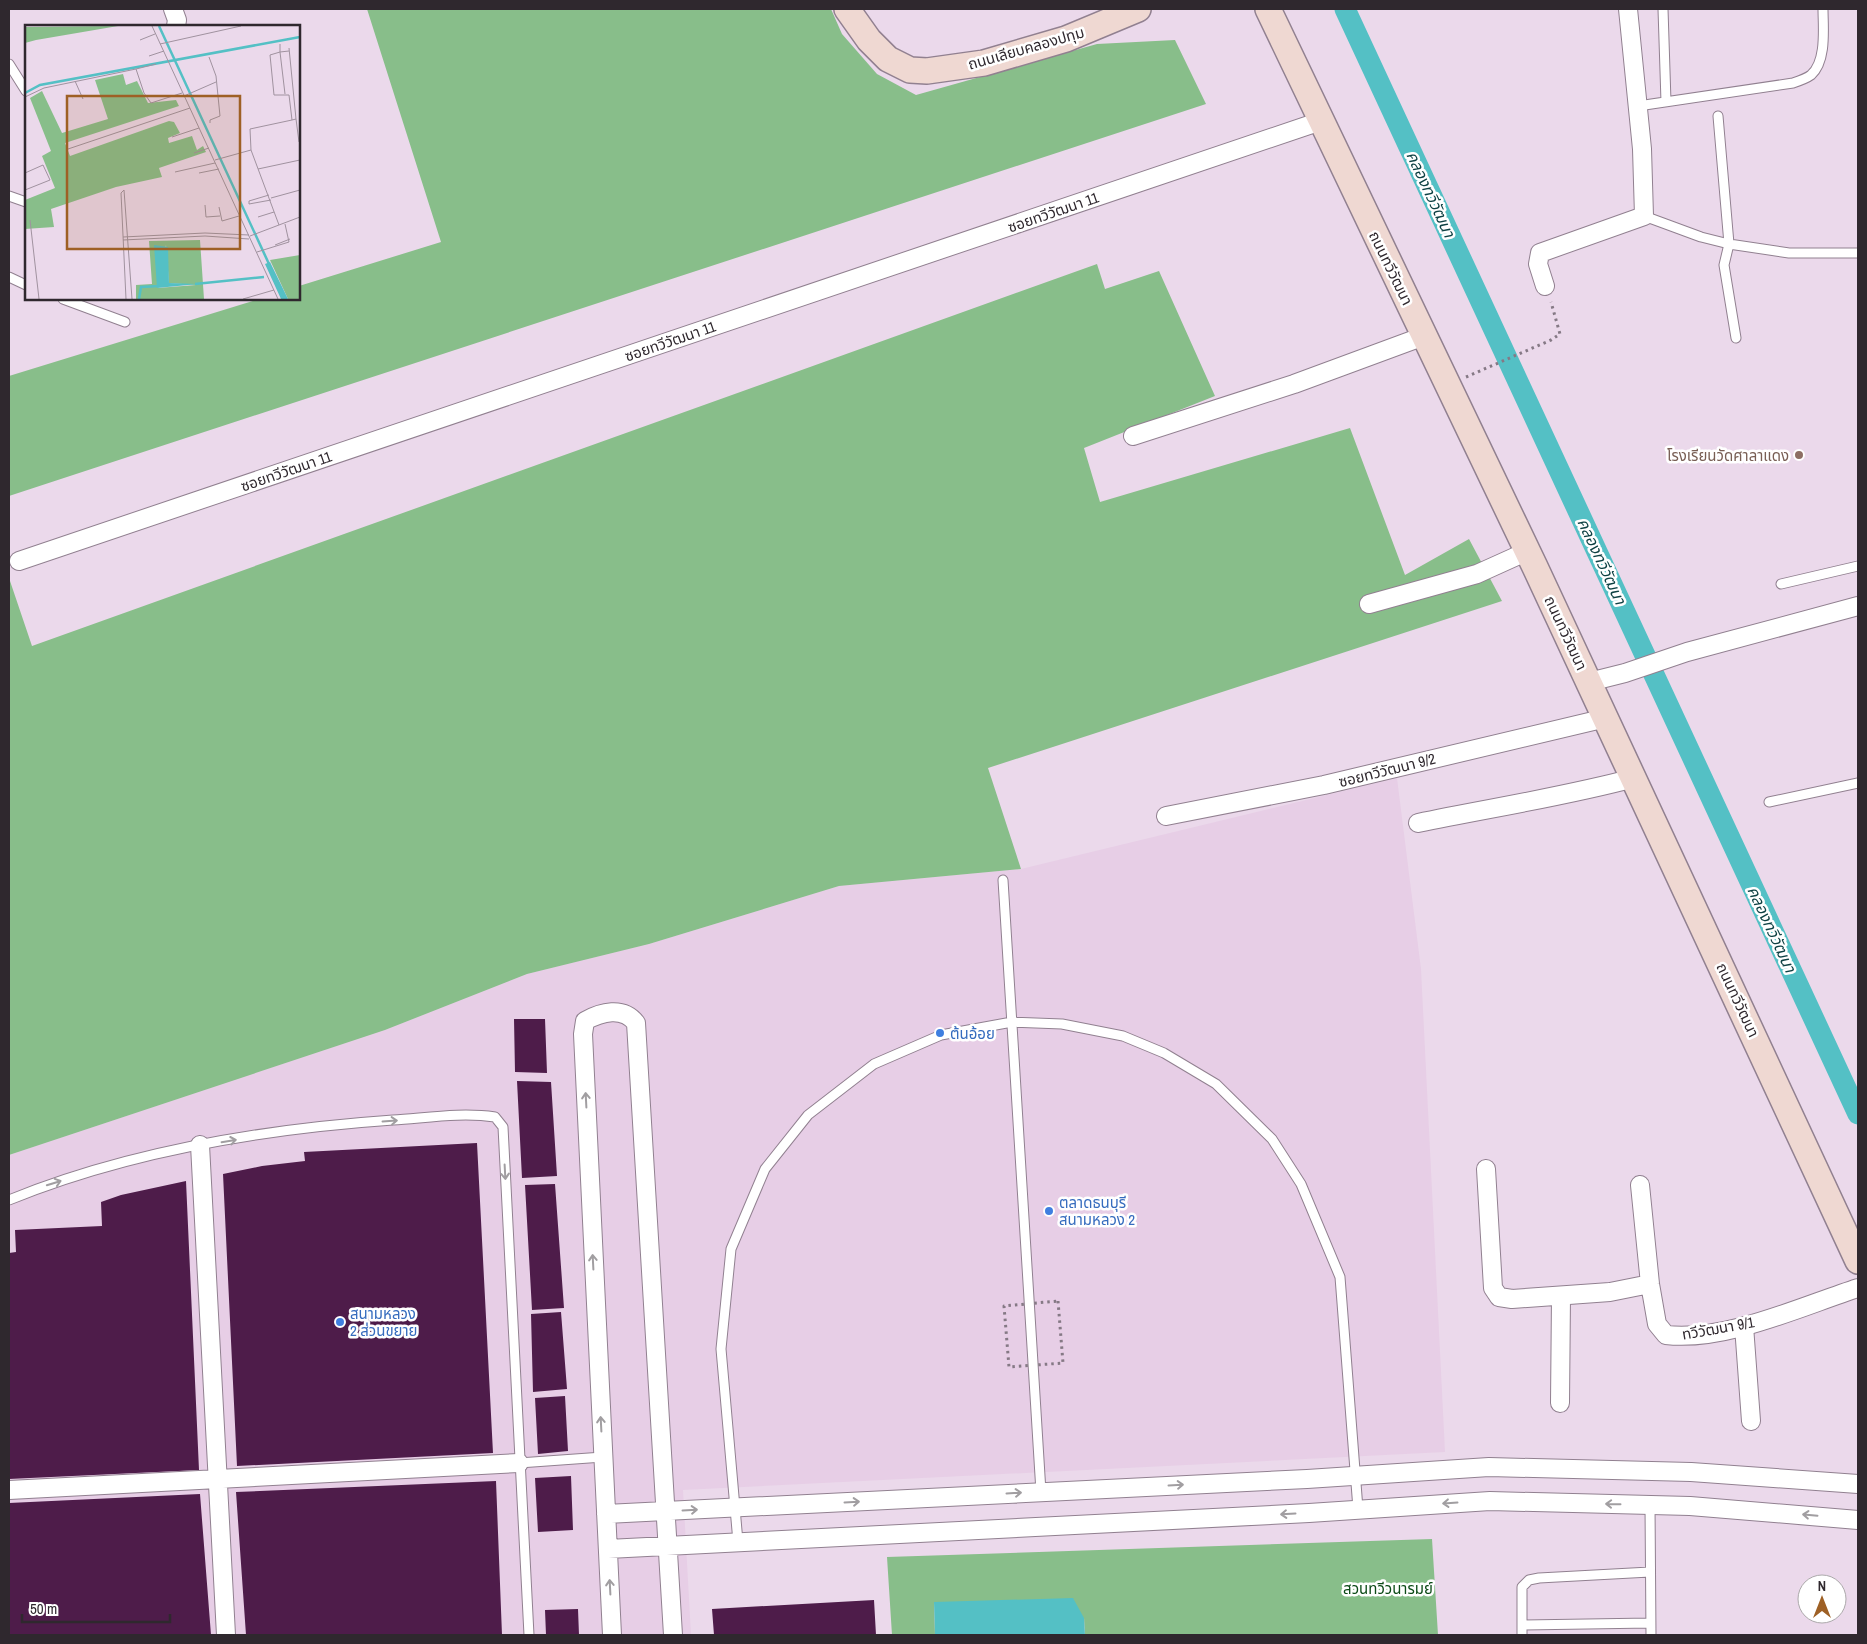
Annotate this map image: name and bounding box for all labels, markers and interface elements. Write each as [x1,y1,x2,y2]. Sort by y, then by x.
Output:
street label: ถนนเลียบคลองปทุม [965,21,1087,75]
inset map [25,25,300,300]
water label: คลองทวีวัฒนา [1401,147,1461,242]
street label: ซอยทวีวัฒนา 11 [1005,187,1101,237]
street label: ถนนทวีวัฒนา [1364,227,1418,309]
street label: ซอยทวีวัฒนา 11 [622,316,718,366]
place label: โรงเรียนวัดศาลาแดง [1667,445,1789,466]
street label: ซอยทวีวัฒนา 11 [238,446,334,496]
marker: โรงเรียนวัดศาลาแดง [1793,449,1805,461]
water label: คลองทวีวัฒนา [1572,514,1632,609]
street label: ถนนทวีวัฒนา [1540,592,1592,674]
street label: ซอยทวีวัฒนา 9/2 [1336,748,1438,792]
water label: คลองทวีวัฒนา [1742,882,1802,977]
street label: ถนนทวีวัฒนา [1712,959,1764,1041]
place label: ต้นอ้อย [950,1023,995,1044]
marker: ต้นอ้อย [934,1027,946,1039]
one-way arrow [581,1092,590,1108]
one-way arrow [382,1116,398,1125]
one-way arrow [221,1135,237,1145]
one-way arrow [500,1163,509,1179]
one-way arrow [46,1177,62,1187]
place label: ตลาดธนบุรี สนามหลวง 2 [1059,1192,1135,1230]
marker: ตลาดธนบุรี สนามหลวง 2 [1043,1205,1055,1217]
one-way arrow [589,1254,598,1270]
place label: สนามหลวง 2 ส่วนขยาย [350,1303,418,1341]
street label: ทวีวัฒนา 9/1 [1680,1311,1756,1345]
marker: สนามหลวง 2 ส่วนขยาย [334,1316,346,1328]
one-way arrow [597,1417,606,1433]
one-way arrow [1168,1481,1184,1490]
one-way arrow [1006,1489,1022,1498]
one-way arrow [844,1497,860,1506]
one-way arrow [1442,1499,1458,1508]
one-way arrow [1605,1499,1621,1509]
one-way arrow [681,1505,697,1515]
one-way arrow [1280,1509,1296,1518]
one-way arrow [1802,1511,1818,1520]
north arrow [1797,1574,1847,1624]
text: N [1818,1577,1826,1595]
park label: สวนทวีวนารมย์ [1343,1578,1433,1599]
one-way arrow [605,1579,614,1595]
scale bar [22,1592,170,1624]
text: 50 m [30,1598,57,1619]

